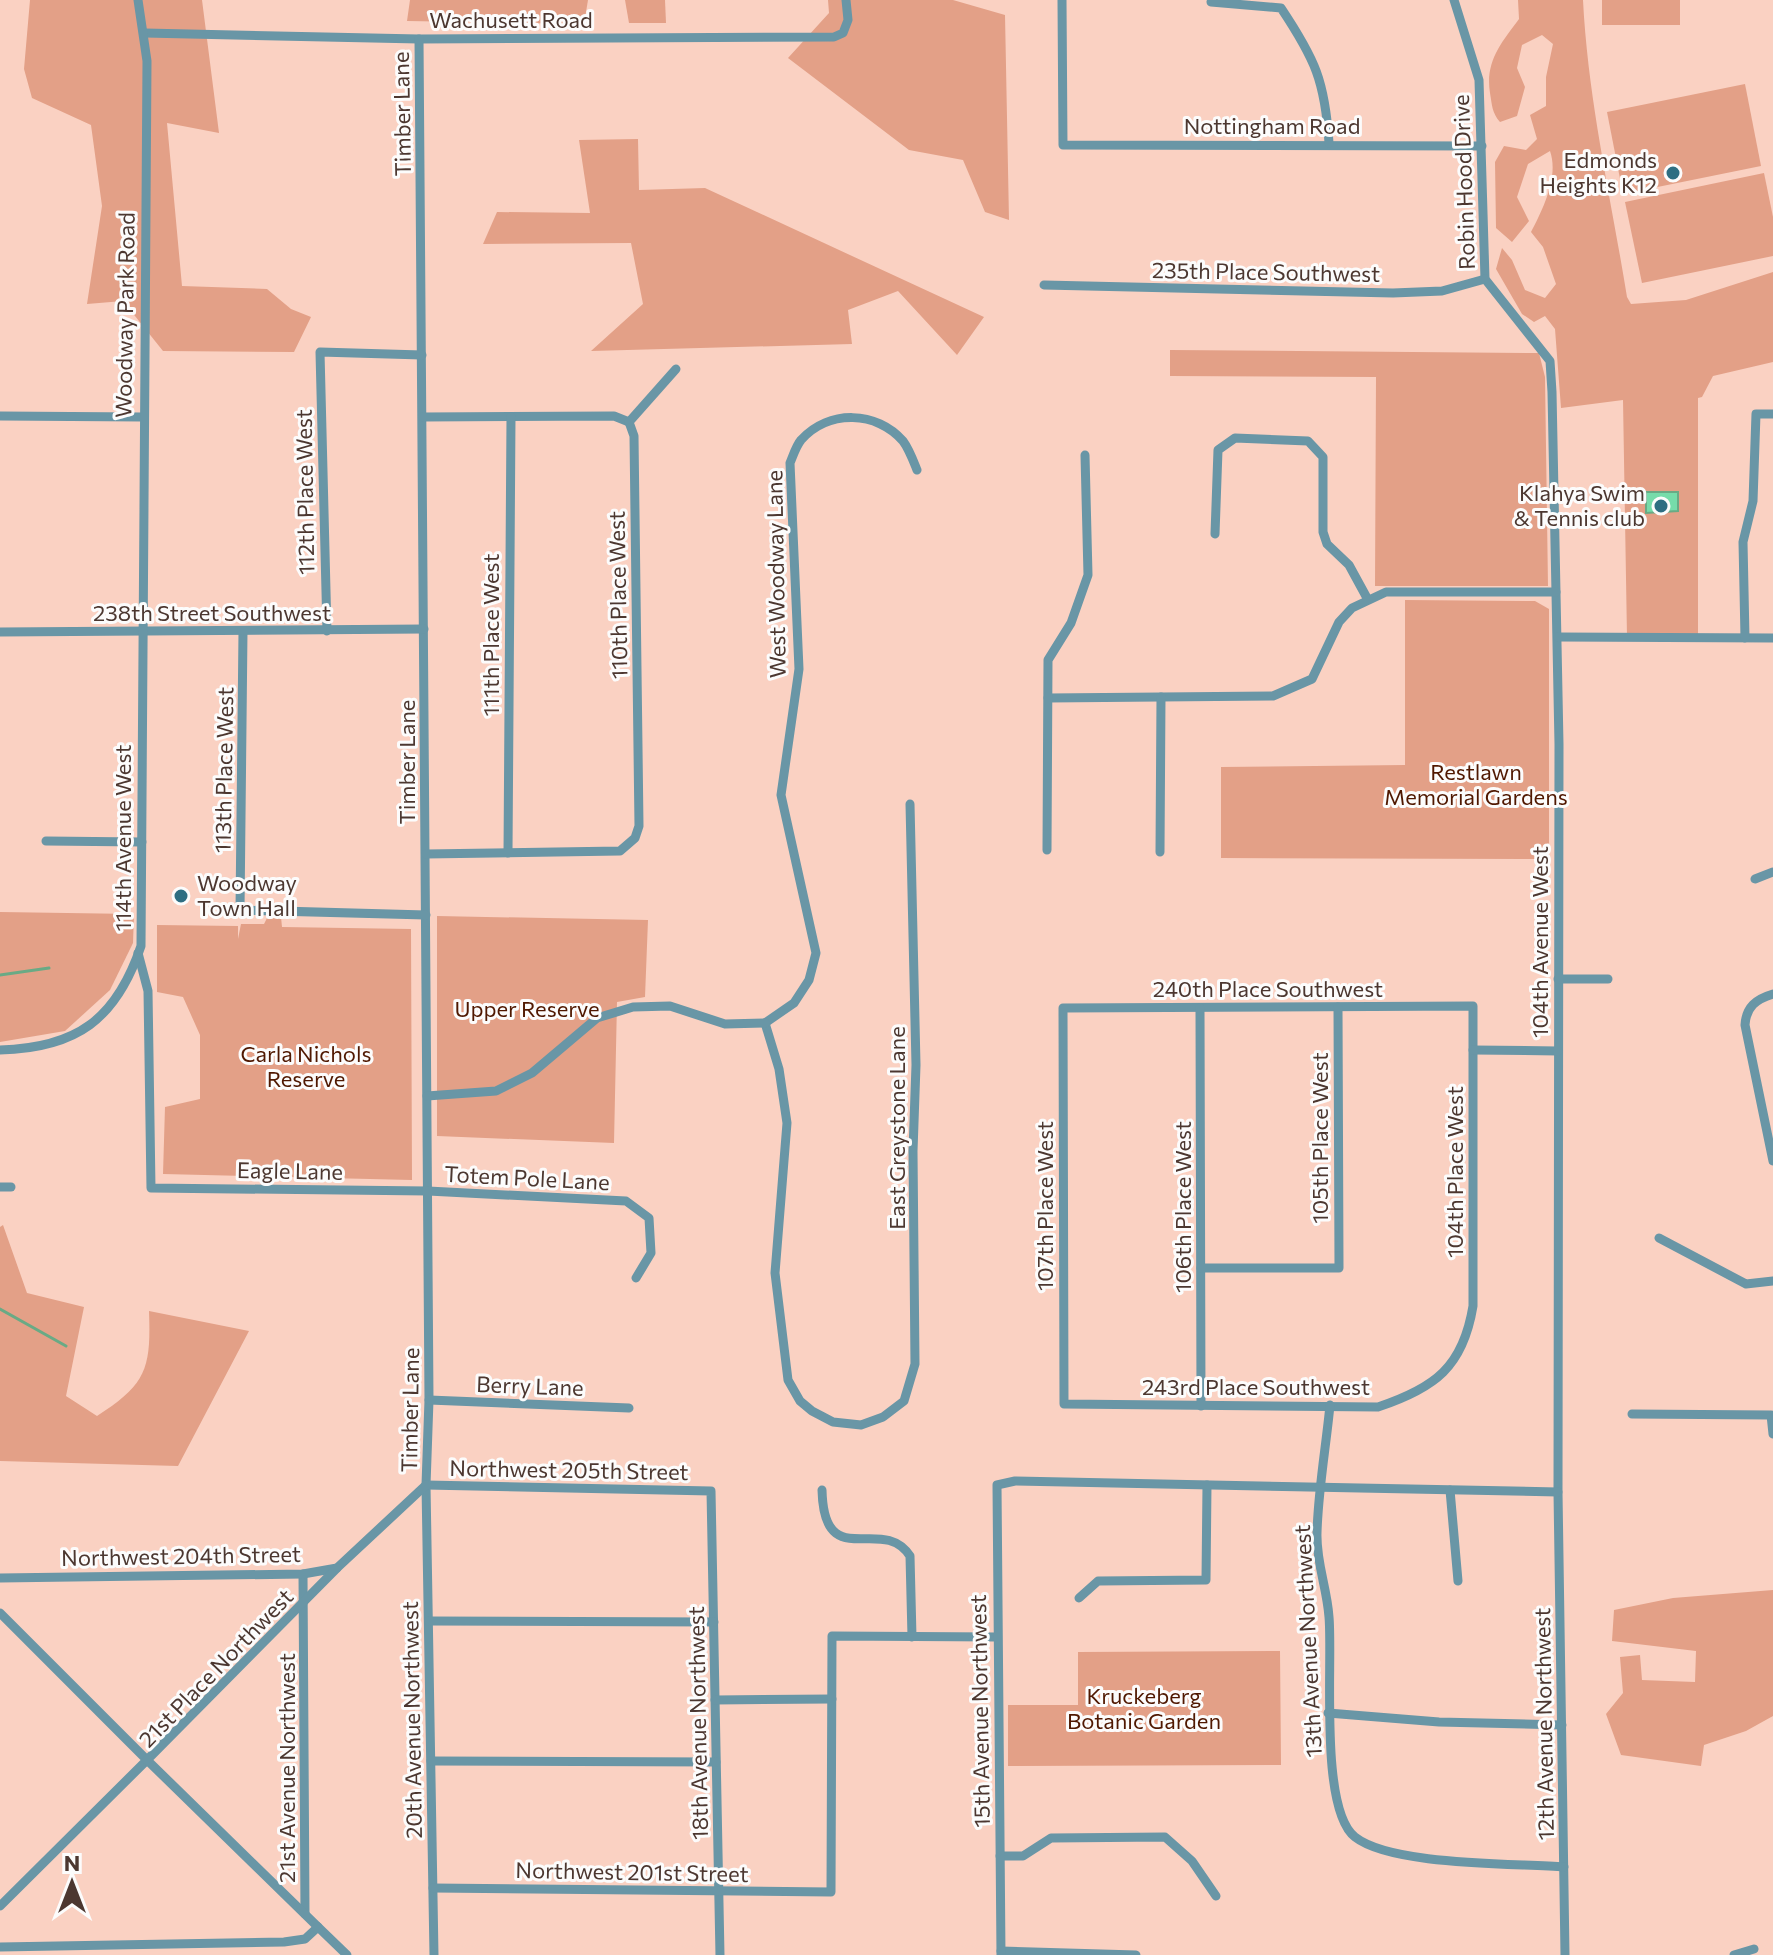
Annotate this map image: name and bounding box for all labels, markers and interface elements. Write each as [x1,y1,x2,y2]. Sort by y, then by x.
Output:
street label: Wachusett Road [429,6,593,33]
street label: Timber Lane [387,51,416,177]
street label: Robin Hood Drive [1447,94,1480,270]
street label: Nottingham Road [1184,112,1360,139]
place label: Edmonds Heights K12 [1540,146,1657,198]
marker: Edmonds Heights K12 [1664,164,1682,182]
street label: Woodway Park Road [109,212,140,418]
street label: 235th Place Southwest [1152,256,1380,287]
street label: 112th Place West [290,409,319,575]
street label: West Woodway Lane [760,470,791,678]
place label: Klahya Swim & Tennis club [1514,479,1645,531]
marker: Klahya Swim & Tennis club [1652,497,1670,515]
street label: 110th Place West [603,511,632,679]
street label: 111th Place West [477,553,504,717]
street label: 238th Street Southwest [93,599,331,626]
street label: 113th Place West [209,687,238,853]
street label: Timber Lane [393,700,420,824]
street label: 114th Avenue West [109,745,136,931]
park label: Restlawn Memorial Gardens [1384,758,1568,810]
street label: 104th Avenue West [1526,846,1553,1038]
place label: Woodway Town Hall [197,869,297,921]
marker: Woodway Town Hall [172,887,190,905]
street label: 240th Place Southwest [1153,975,1383,1002]
park label: Upper Reserve [454,995,600,1022]
street label: East Greystone Lane [883,1026,910,1230]
park label: Carla Nichols Reserve [240,1040,372,1092]
street label: 105th Place West [1306,1052,1333,1224]
street label: 104th Place West [1441,1086,1468,1258]
street label: 107th Place West [1031,1121,1058,1291]
street label: 106th Place West [1169,1121,1196,1293]
street label: Eagle Lane [237,1156,343,1185]
street label: Totem Pole Lane [444,1160,610,1195]
street label: Timber Lane [395,1347,424,1473]
street label: Berry Lane [476,1370,584,1401]
street label: 243rd Place Southwest [1142,1373,1370,1400]
street label: Northwest 205th Street [449,1454,689,1485]
street label: 13th Avenue Northwest [1288,1524,1327,1758]
street label: Northwest 204th Street [61,1540,301,1571]
street label: 21st Place Northwest [133,1583,298,1753]
street label: 15th Avenue Northwest [964,1594,995,1828]
street label: 20th Avenue Northwest [396,1601,427,1839]
street label: 18th Avenue Northwest [682,1606,713,1840]
street label: 12th Avenue Northwest [1528,1607,1559,1841]
street label: 21st Avenue Northwest [273,1653,300,1883]
park label: Kruckeberg Botanic Garden [1067,1682,1221,1734]
north arrow [32,1843,112,1923]
text: N [64,1849,80,1876]
street label: Northwest 201st Street [515,1856,749,1887]

